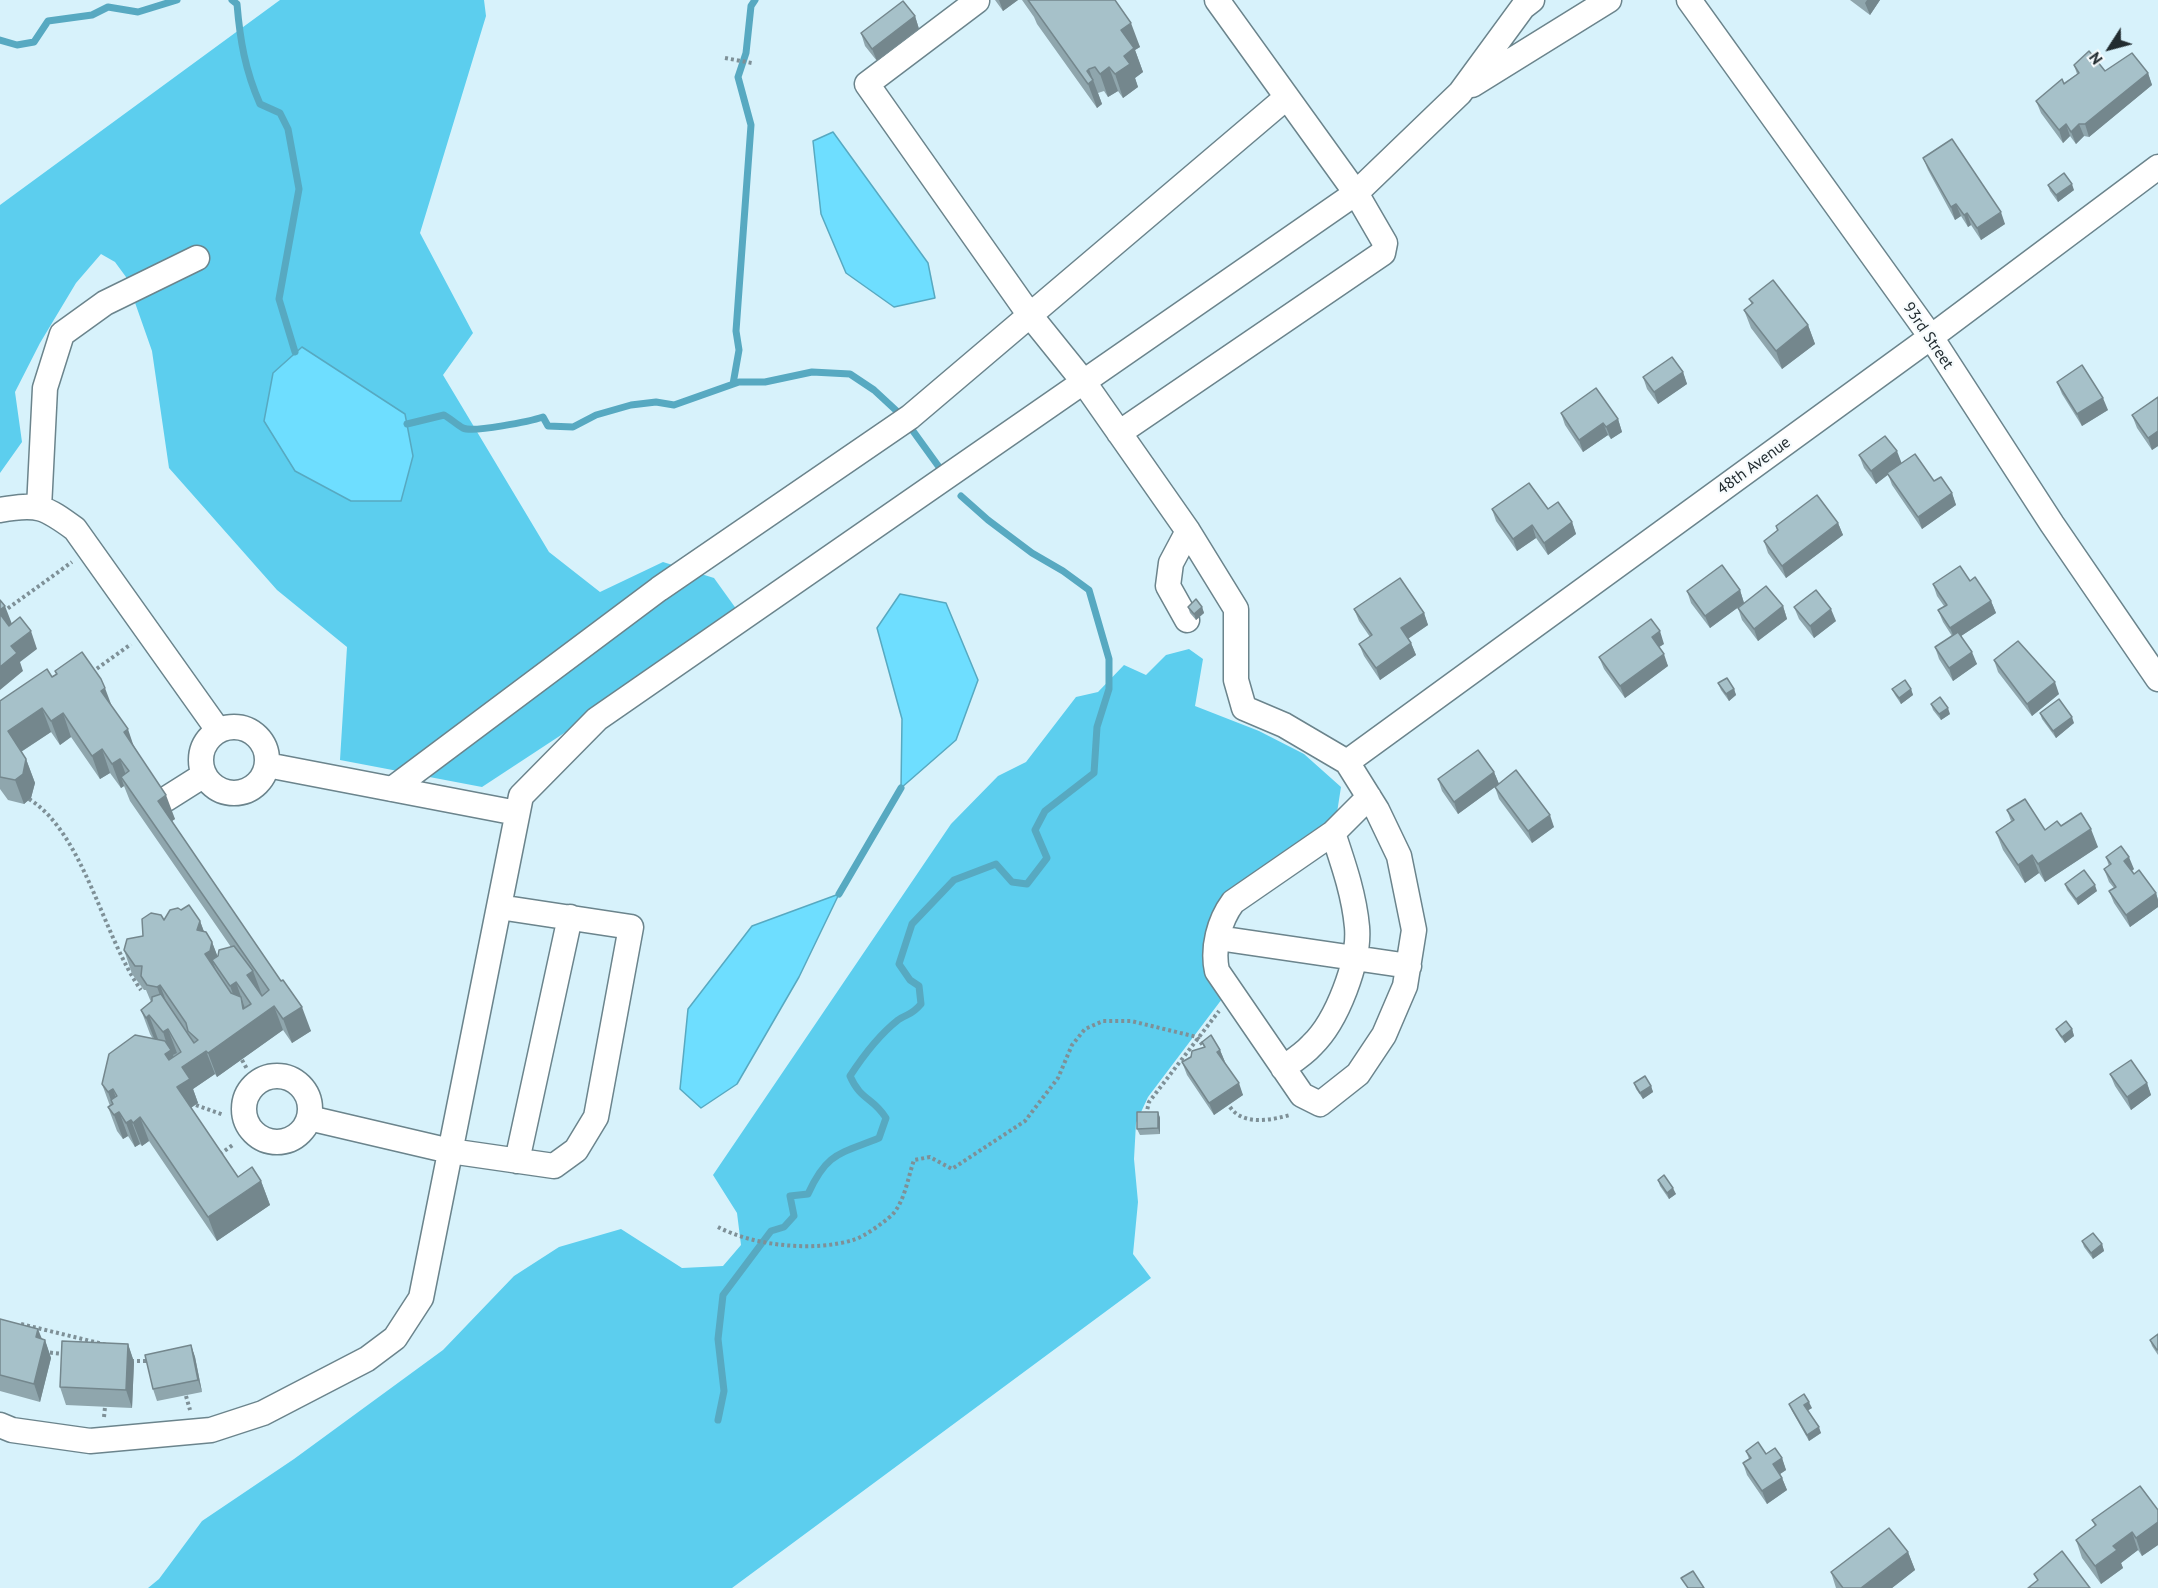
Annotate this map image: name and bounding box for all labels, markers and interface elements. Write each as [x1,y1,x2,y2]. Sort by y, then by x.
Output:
north arrow [2080,18,2140,78]
text: N [2084,48,2107,69]
street label: 93rd Street [1899,299,1957,373]
street label: 48th Avenue [1714,433,1794,499]

